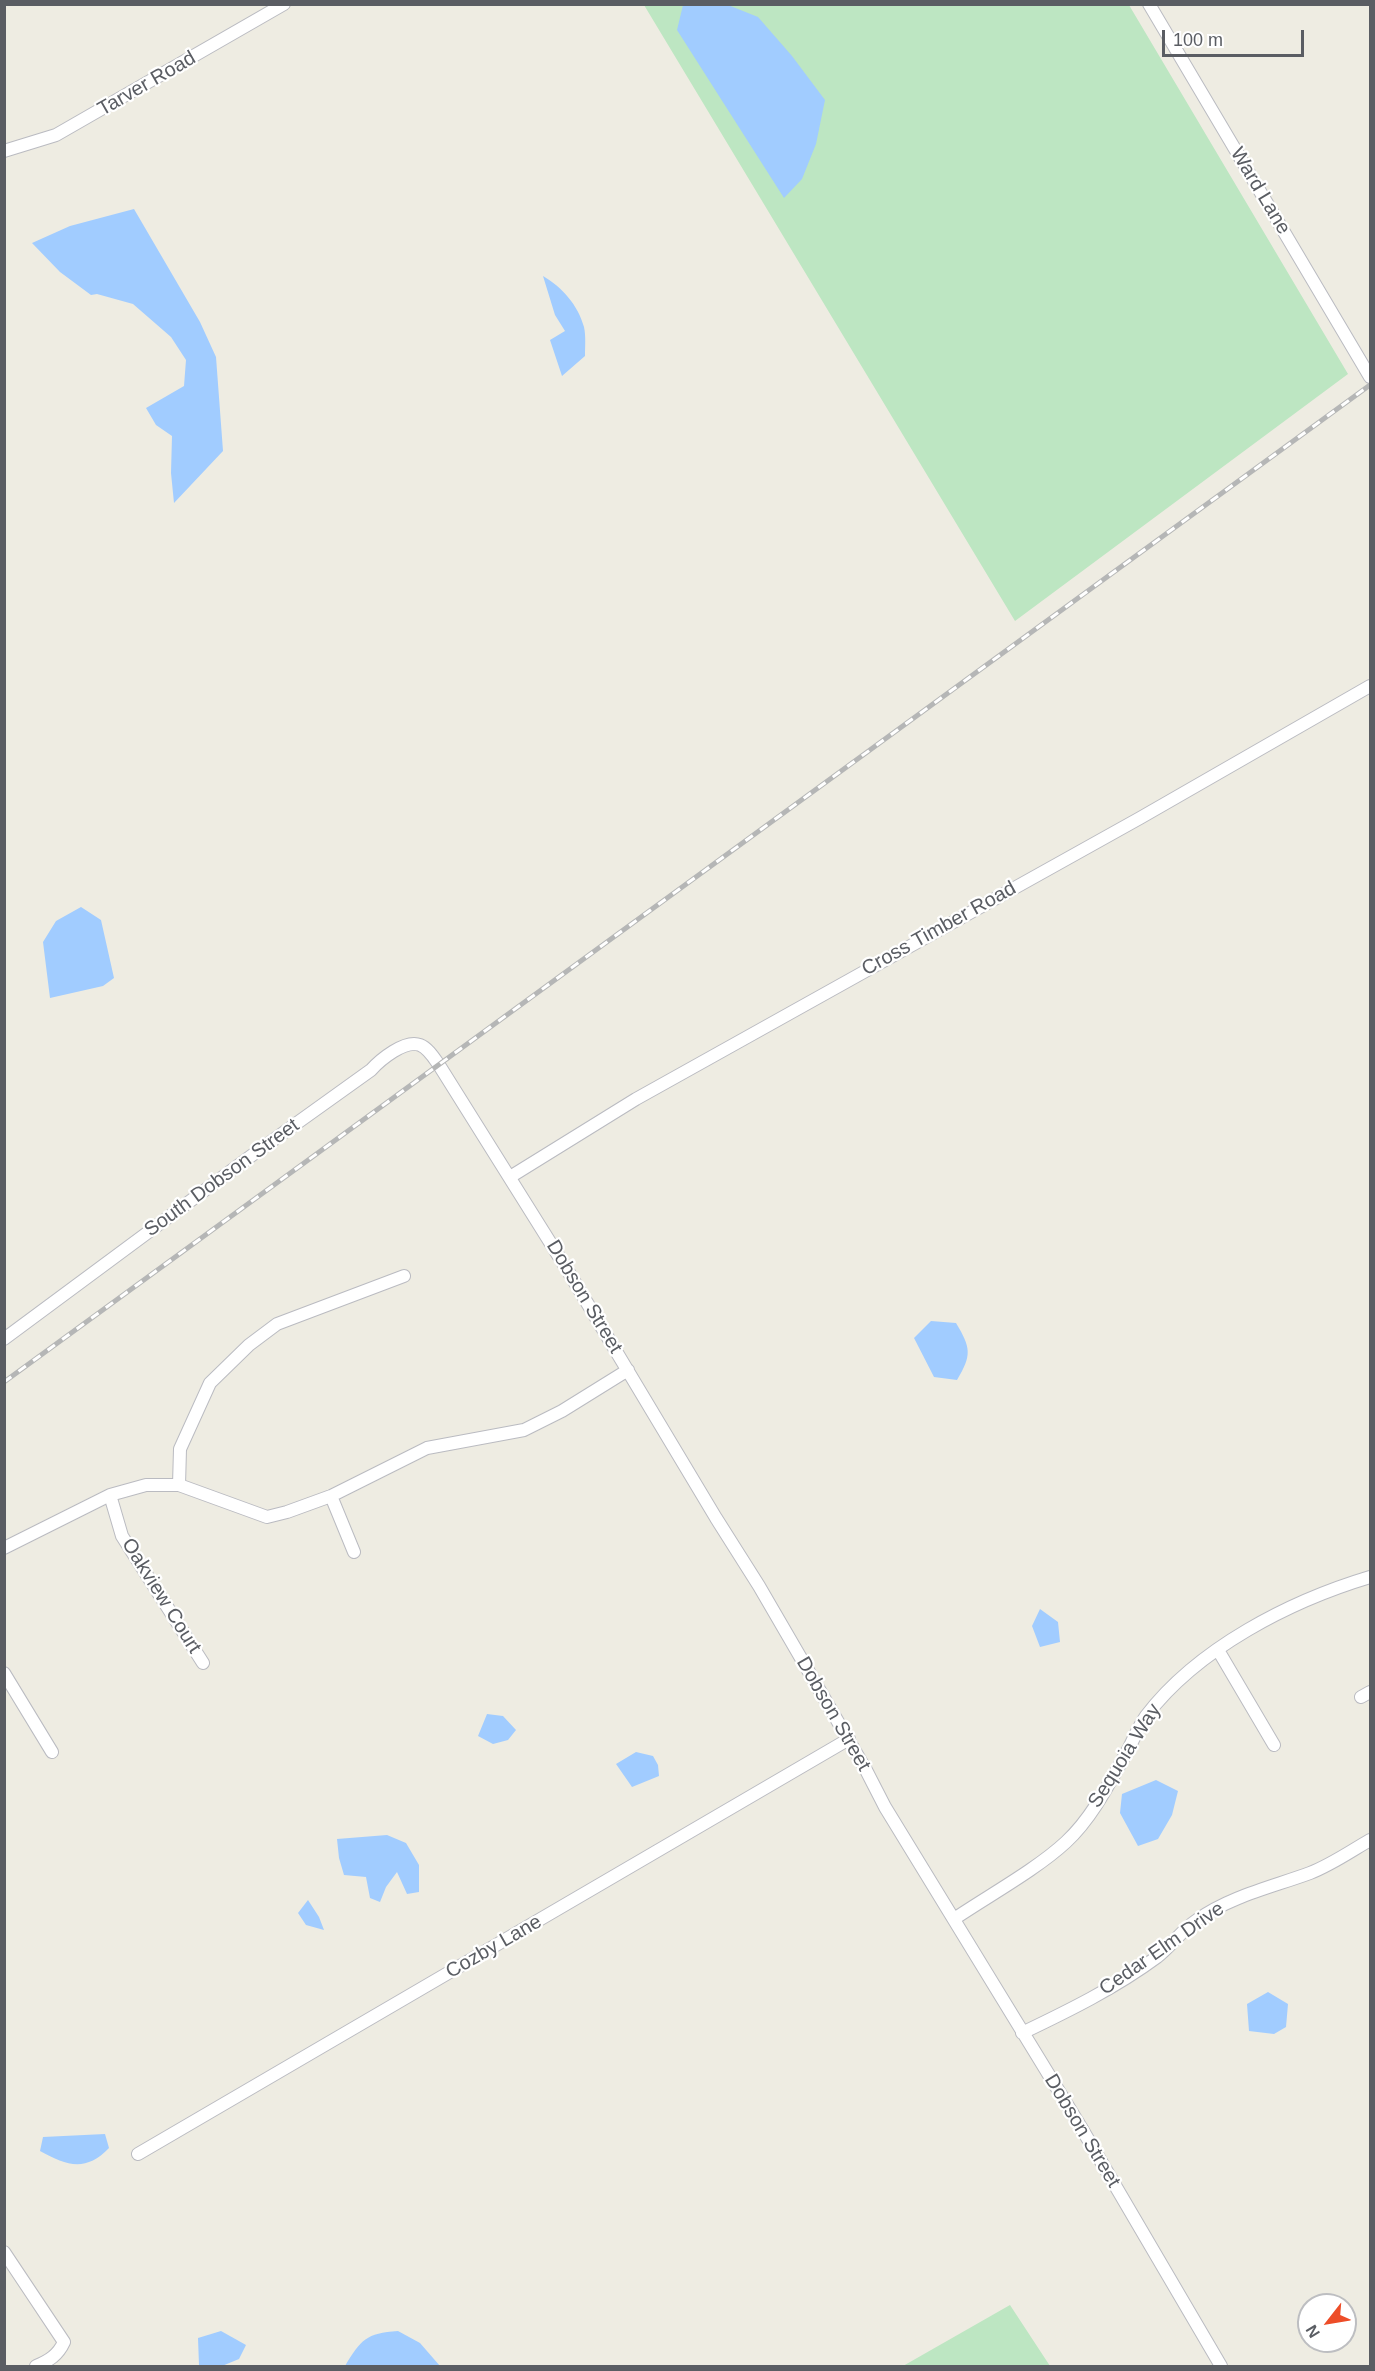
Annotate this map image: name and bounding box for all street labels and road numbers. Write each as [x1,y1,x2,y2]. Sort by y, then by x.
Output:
street label: Tarver Road [94,46,200,122]
street label: Ward Lane [1225,143,1295,239]
street label: Cross Timber Road [858,877,1020,981]
street label: South Dobson Street [140,1114,304,1242]
street label: Dobson Street [541,1236,627,1358]
street label: Oakview Court [116,1534,206,1658]
street label: Dobson Street [791,1653,875,1775]
street label: Sequoia Way [1084,1700,1166,1812]
street label: Cedar Elm Drive [1095,1897,1229,2001]
street label: Cozby Lane [442,1910,546,1984]
street label: Dobson Street [1039,2070,1125,2192]

